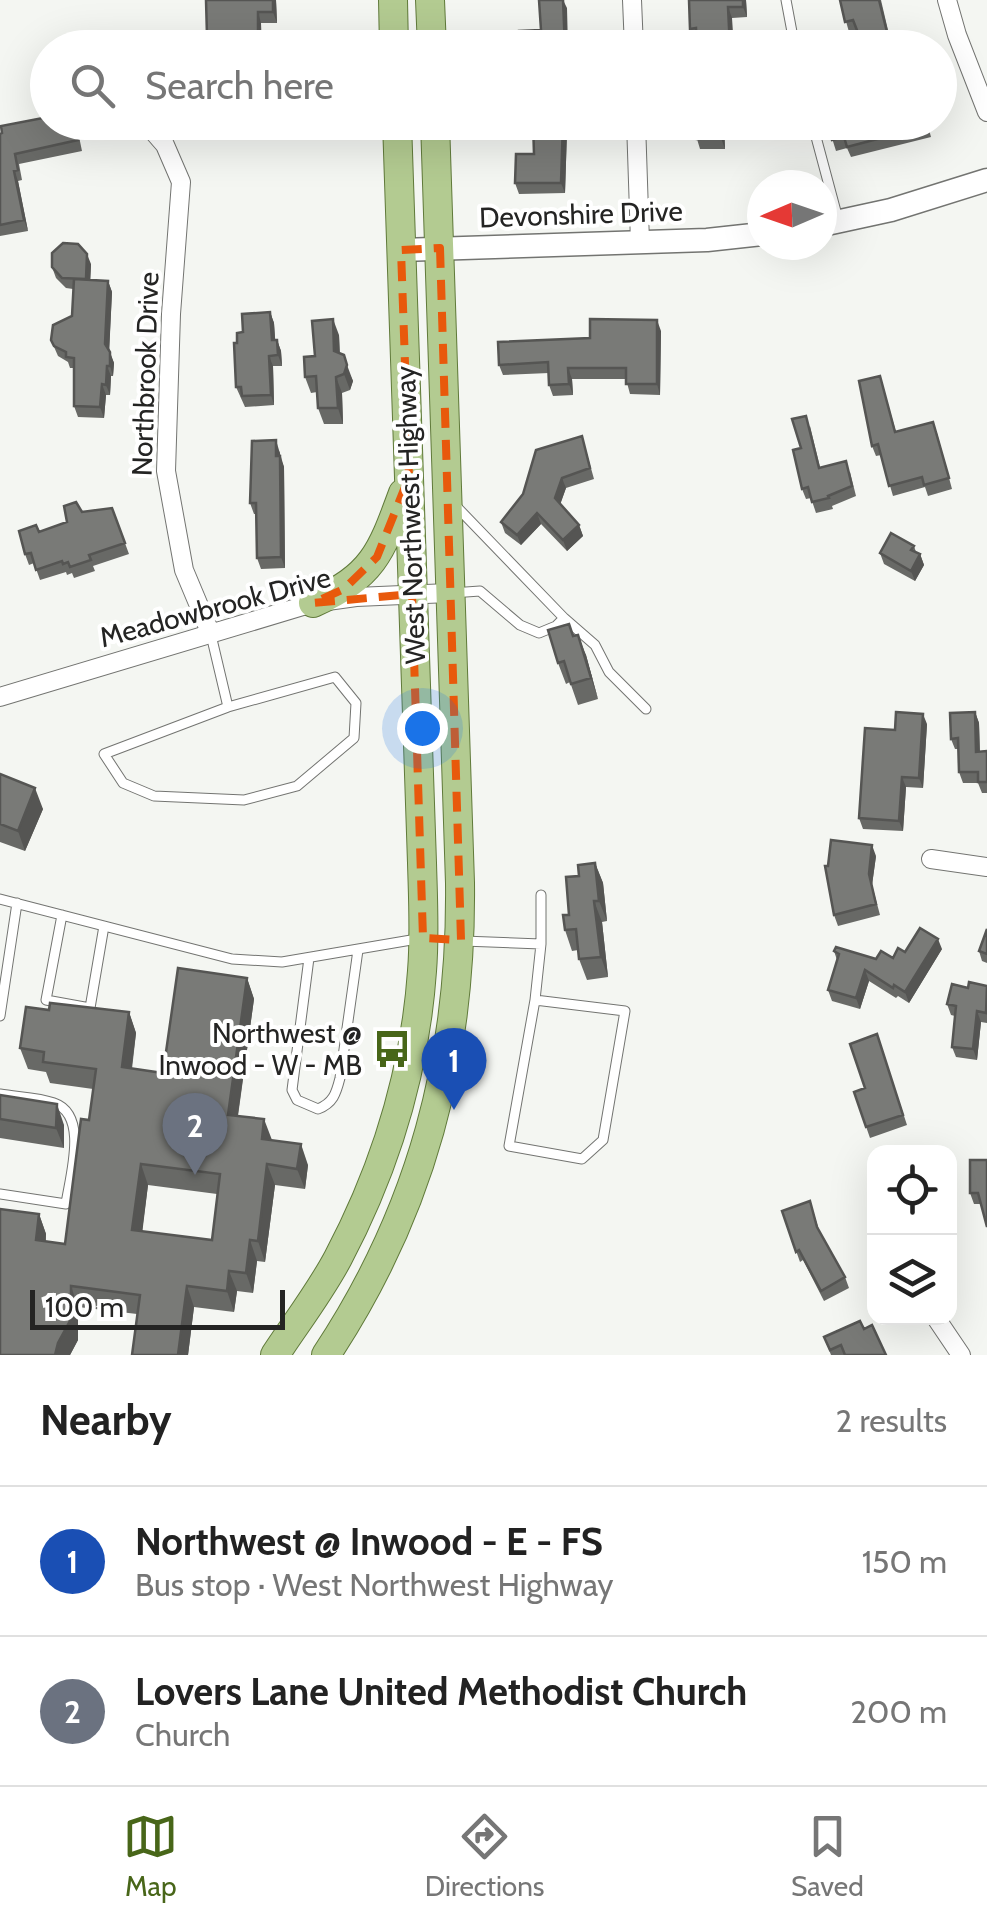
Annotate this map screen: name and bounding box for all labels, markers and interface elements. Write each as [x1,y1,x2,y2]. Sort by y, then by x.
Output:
search box [30,30,957,140]
icon: search [65,58,120,113]
text: Search here [145,62,334,109]
north arrow [747,170,837,260]
street label: Devonshire Drive [479,193,683,235]
street label: Northbrook Drive [124,271,166,477]
street label: West Northwest Highway [388,365,432,665]
street label: Meadowbrook Drive [96,560,334,654]
your location [397,703,448,754]
place label: Northwest @ Inwood - W - MB [158,1016,362,1082]
bus stop icon: Northwest @ Inwood - W - MB [371,1028,413,1070]
pin: 1 [422,1028,486,1110]
pin: 2 [162,1092,228,1175]
map controls [867,1145,957,1325]
button: locate [867,1145,957,1235]
button: layers [867,1235,957,1325]
scale bar [30,1285,285,1330]
text: 100 m [45,1290,124,1324]
text: Nearby [40,1394,172,1446]
text: 2 results [836,1401,947,1440]
text: Northwest @ Inwood - E - FS [135,1518,603,1565]
text: 1 [67,1542,78,1581]
text: 150 m [862,1542,947,1581]
text: Bus stop · West Northwest Highway [135,1565,614,1604]
text: Lovers Lane United Methodist Church [135,1668,747,1715]
text: 2 [64,1692,81,1731]
text: 200 m [850,1692,947,1731]
text: Church [135,1715,230,1754]
tab: Map [123,1809,178,1903]
tab: Directions [425,1809,544,1903]
tab: Saved [791,1809,864,1903]

